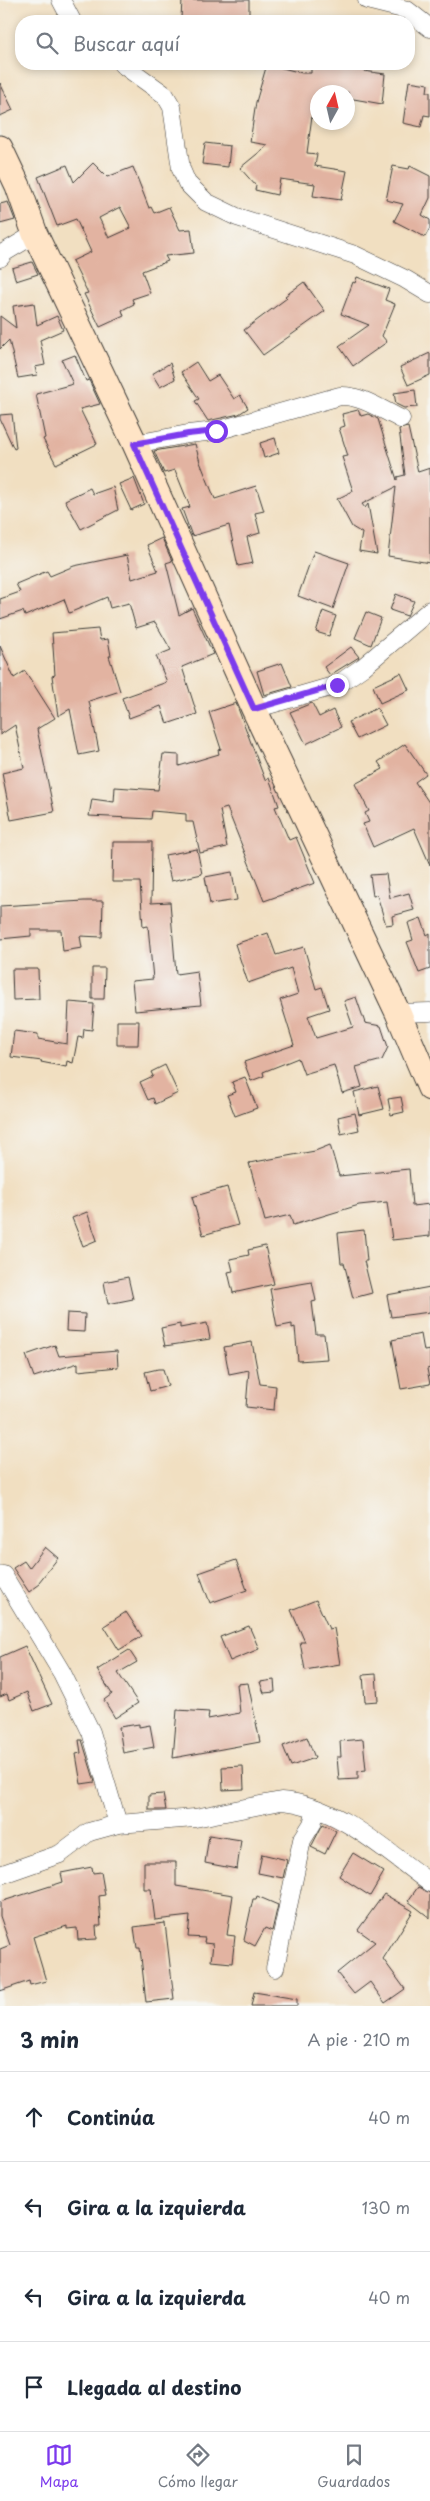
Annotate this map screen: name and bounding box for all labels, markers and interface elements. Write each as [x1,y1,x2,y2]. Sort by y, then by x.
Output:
search box [15,15,415,70]
icon: search [33,29,61,57]
text: Buscar aquí [73,29,180,57]
north arrow [310,85,355,130]
route start [205,420,228,443]
route end [326,674,349,697]
text: 3 min [20,2023,79,2055]
text: A pie · 210 m [307,2027,410,2051]
icon: ahead [20,2103,48,2131]
text: Continúa [67,2103,155,2131]
text: 40 m [368,2105,410,2129]
icon: left [20,2193,48,2221]
text: Gira a la izquierda [67,2193,246,2221]
text: 130 m [362,2195,410,2219]
icon: left [20,2283,48,2311]
text: Gira a la izquierda [67,2283,246,2311]
text: 40 m [368,2285,410,2309]
icon: arrive [20,2373,48,2401]
text: Llegada al destino [67,2373,241,2401]
tab: Mapa [40,2441,78,2492]
tab: Cómo llegar [158,2441,238,2492]
tab: Guardados [317,2441,390,2492]

